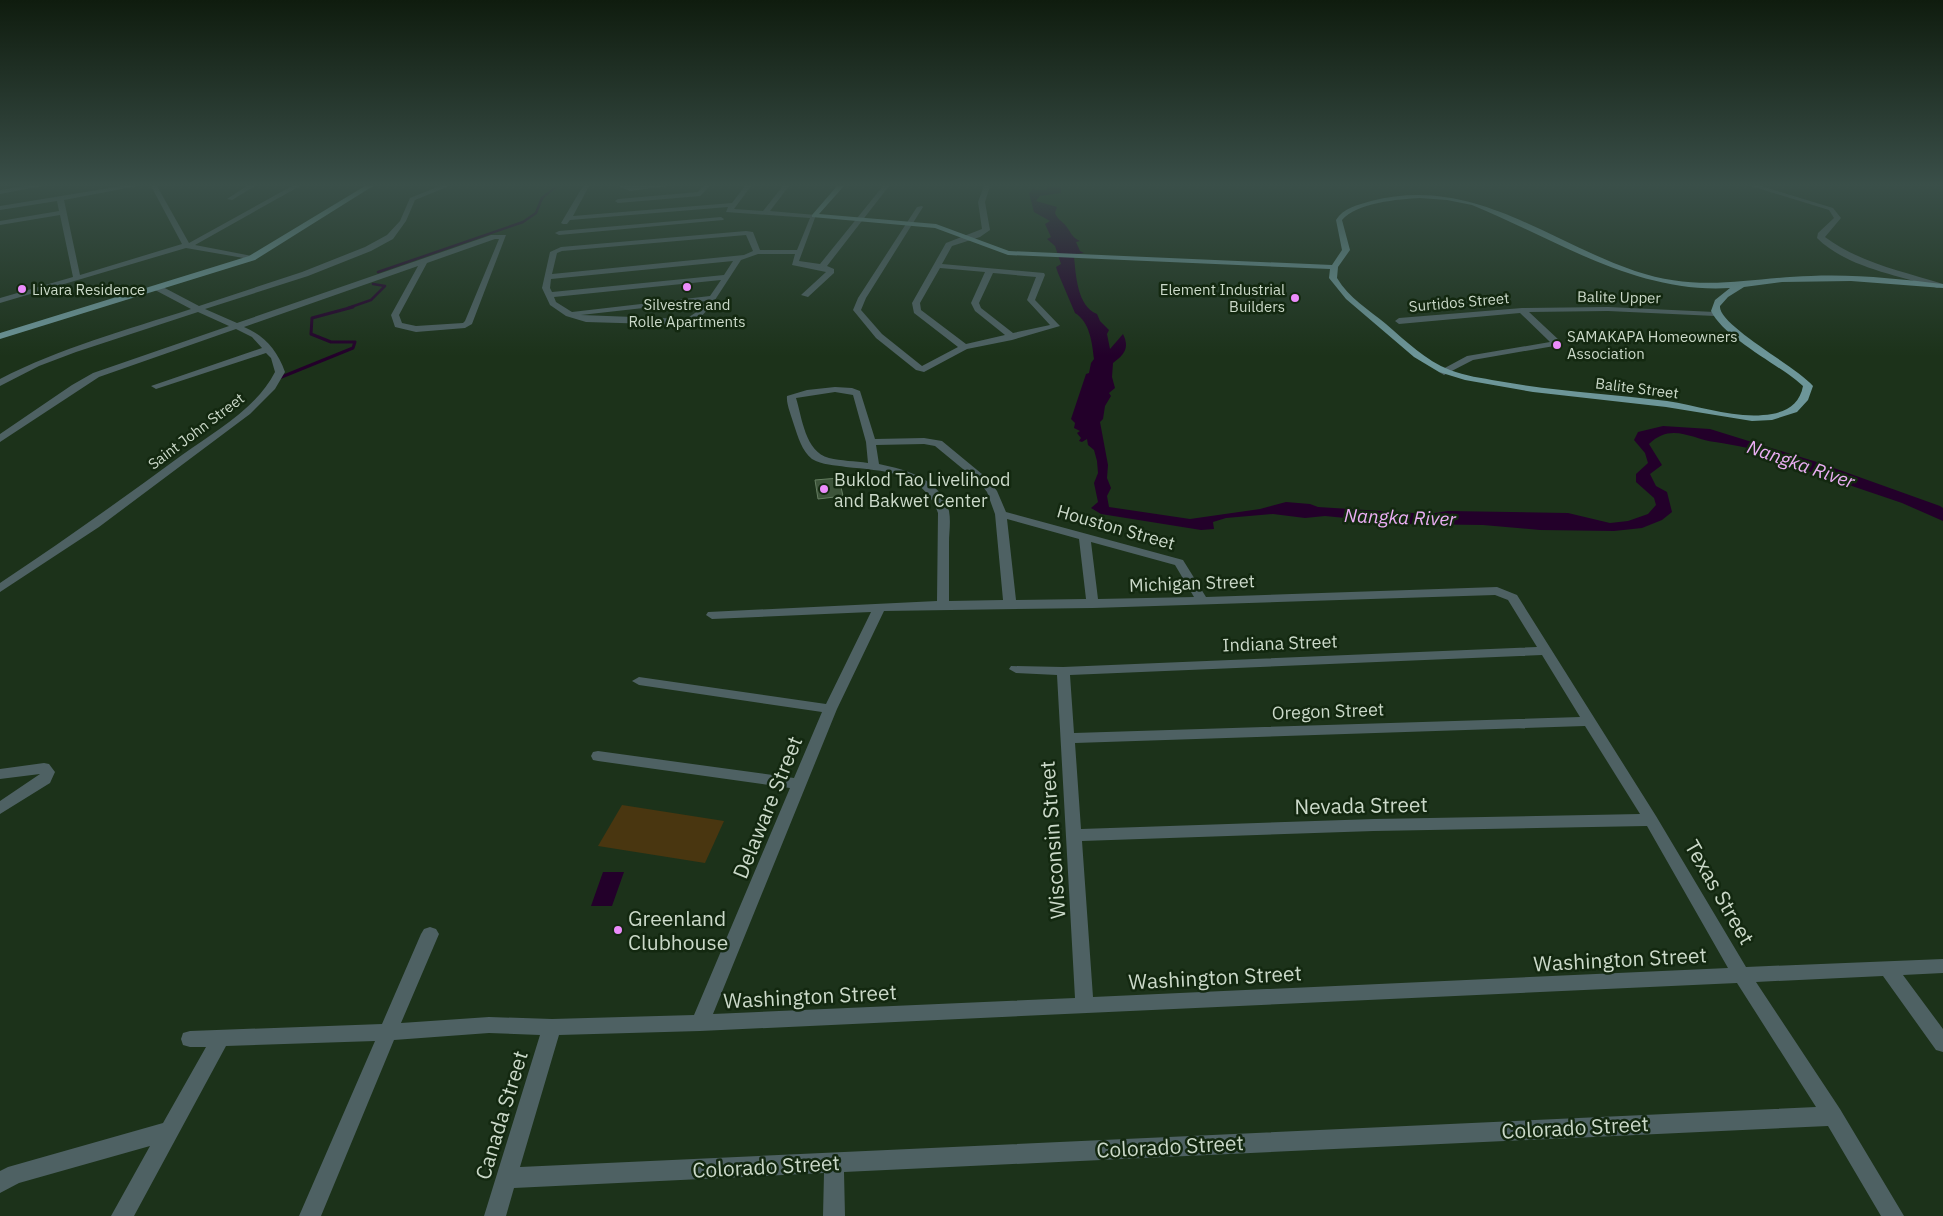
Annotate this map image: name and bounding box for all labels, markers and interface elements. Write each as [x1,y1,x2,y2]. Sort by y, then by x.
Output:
place label: Livara Residence [32,280,145,299]
place label: Element Industrial Builders [1160,280,1285,316]
marker: Silvestre and Rolle Apartments [681,281,693,293]
marker: Livara Residence [16,283,28,295]
street label: Balite Upper [1577,287,1662,307]
street label: Surtidos Street [1408,288,1510,316]
marker: Element Industrial Builders [1289,292,1301,304]
place label: Silvestre and Rolle Apartments [628,295,746,331]
place label: SAMAKAPA Homeowners Association [1567,327,1738,363]
marker: SAMAKAPA Homeowners Association [1551,339,1563,351]
street label: Balite Street [1594,373,1680,403]
street label: Saint John Street [144,389,248,473]
water label: Nangka River [1744,434,1859,494]
place label: Buklod Tao Livelihood and Bakwet Center [834,468,1010,512]
marker: Buklod Tao Livelihood and Bakwet Center [818,483,830,495]
street label: Houston Street [1054,499,1178,555]
water label: Nangka River [1344,503,1458,531]
street label: Michigan Street [1129,569,1255,597]
street label: Indiana Street [1222,629,1338,657]
street label: Oregon Street [1271,698,1385,724]
street label: Delaware Street [726,732,808,882]
street label: Wisconsin Street [1033,760,1071,920]
street label: Nevada Street [1294,790,1428,820]
street label: Texas Street [1679,835,1761,949]
place label: Greenland Clubhouse [628,904,728,956]
marker: Greenland Clubhouse [612,924,624,936]
street label: Washington Street [1533,940,1707,978]
street label: Washington Street [1128,958,1302,996]
street label: Washington Street [723,977,897,1015]
street label: Canada Street [468,1047,534,1183]
street label: Colorado Street [1501,1109,1649,1145]
street label: Colorado Street [1096,1128,1244,1164]
street label: Colorado Street [692,1148,840,1184]

